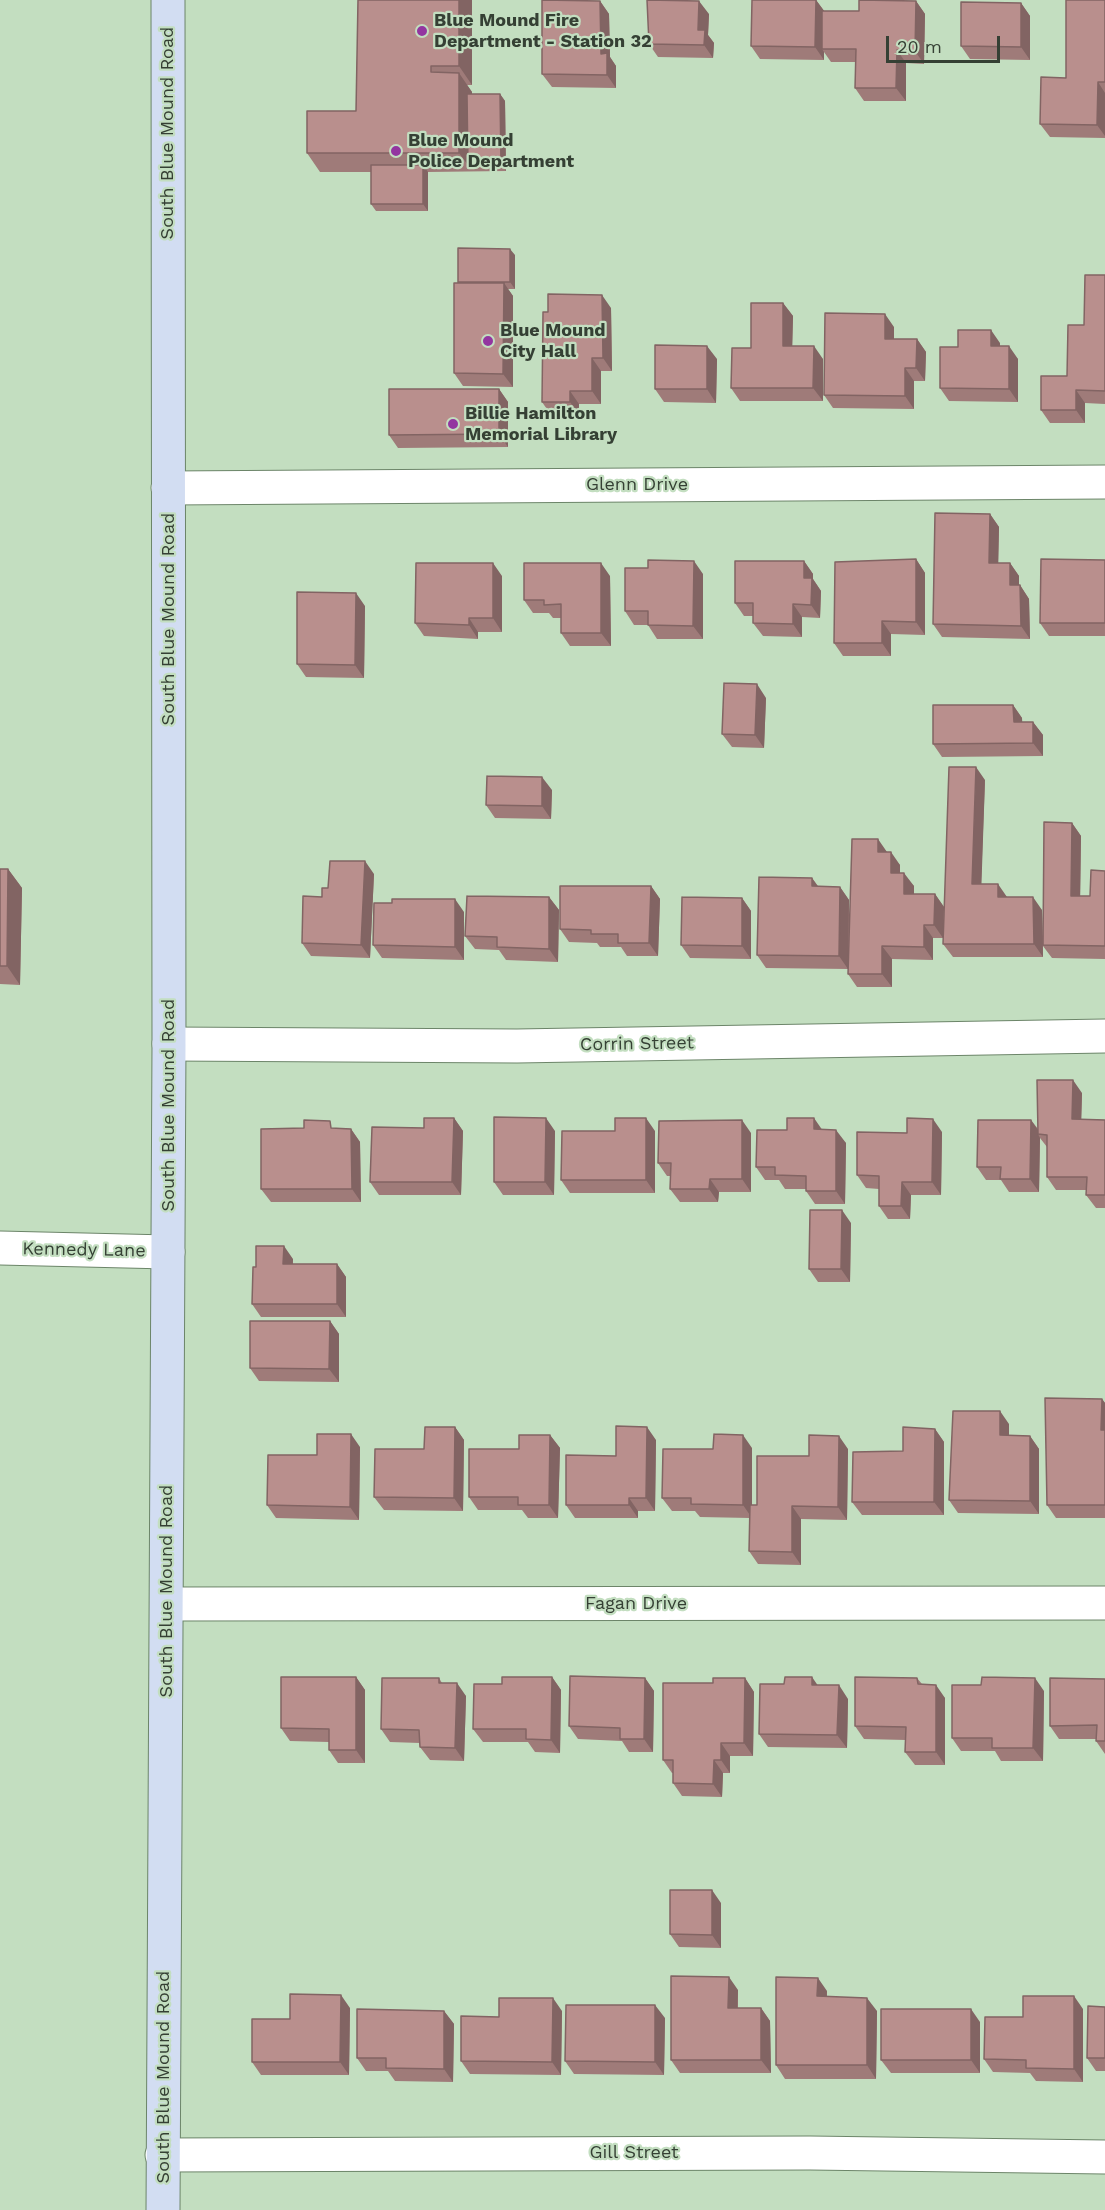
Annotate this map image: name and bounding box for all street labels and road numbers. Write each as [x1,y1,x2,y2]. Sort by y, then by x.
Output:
street label: South Blue Mound Road [157,27,179,239]
street label: Glenn Drive [586,474,688,496]
street label: South Blue Mound Road [158,513,180,725]
street label: South Blue Mound Road [158,999,180,1211]
street label: Corrin Street [580,1032,694,1056]
street label: Kennedy Lane [22,1238,146,1262]
street label: South Blue Mound Road [156,1485,178,1697]
street label: Fagan Drive [585,1593,687,1615]
street label: South Blue Mound Road [153,1971,175,2183]
street label: Gill Street [589,2142,679,2164]

